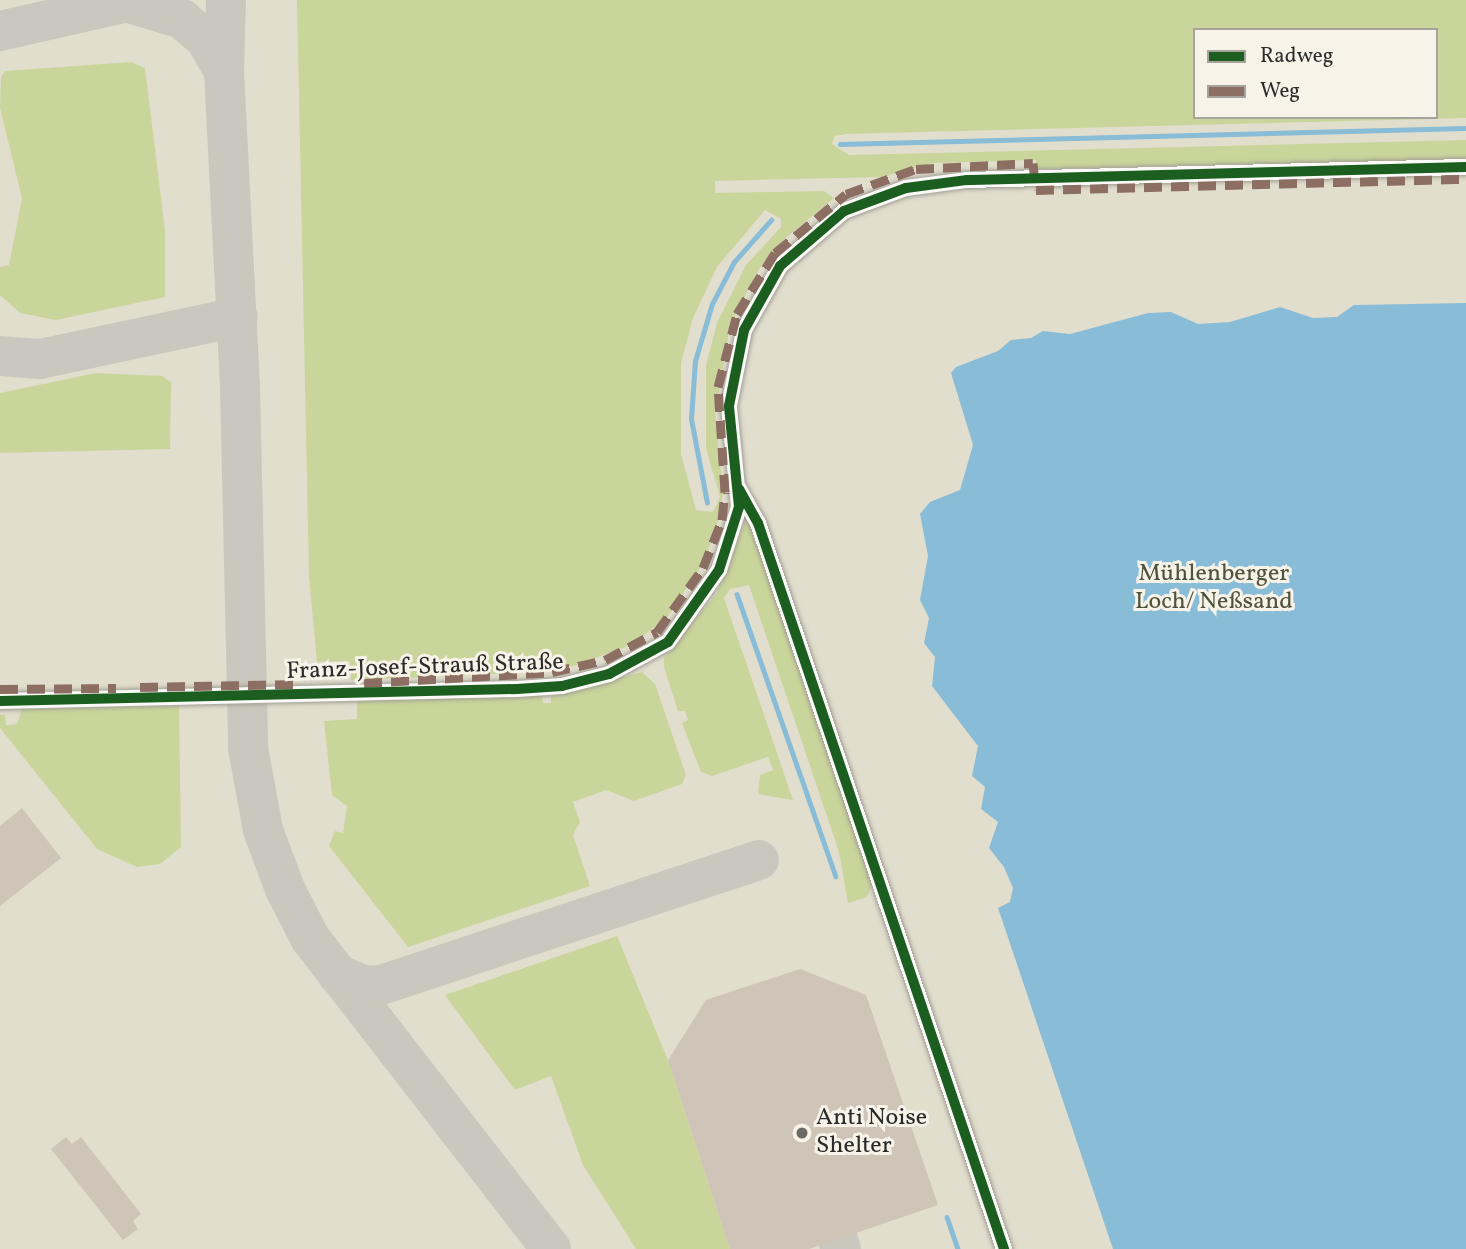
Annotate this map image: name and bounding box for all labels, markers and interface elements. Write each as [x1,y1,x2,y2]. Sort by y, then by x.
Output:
legend [1193,28,1438,119]
text: Radweg [1260,42,1333,71]
text: Weg [1260,77,1300,106]
park label: Mühlenberger Loch/ Neßsand [1135,561,1293,617]
street label: Franz-Josef-Strauß Straße [286,649,564,687]
place label: Anti Noise Shelter [816,1105,927,1161]
marker: Anti Noise Shelter [794,1125,810,1141]

